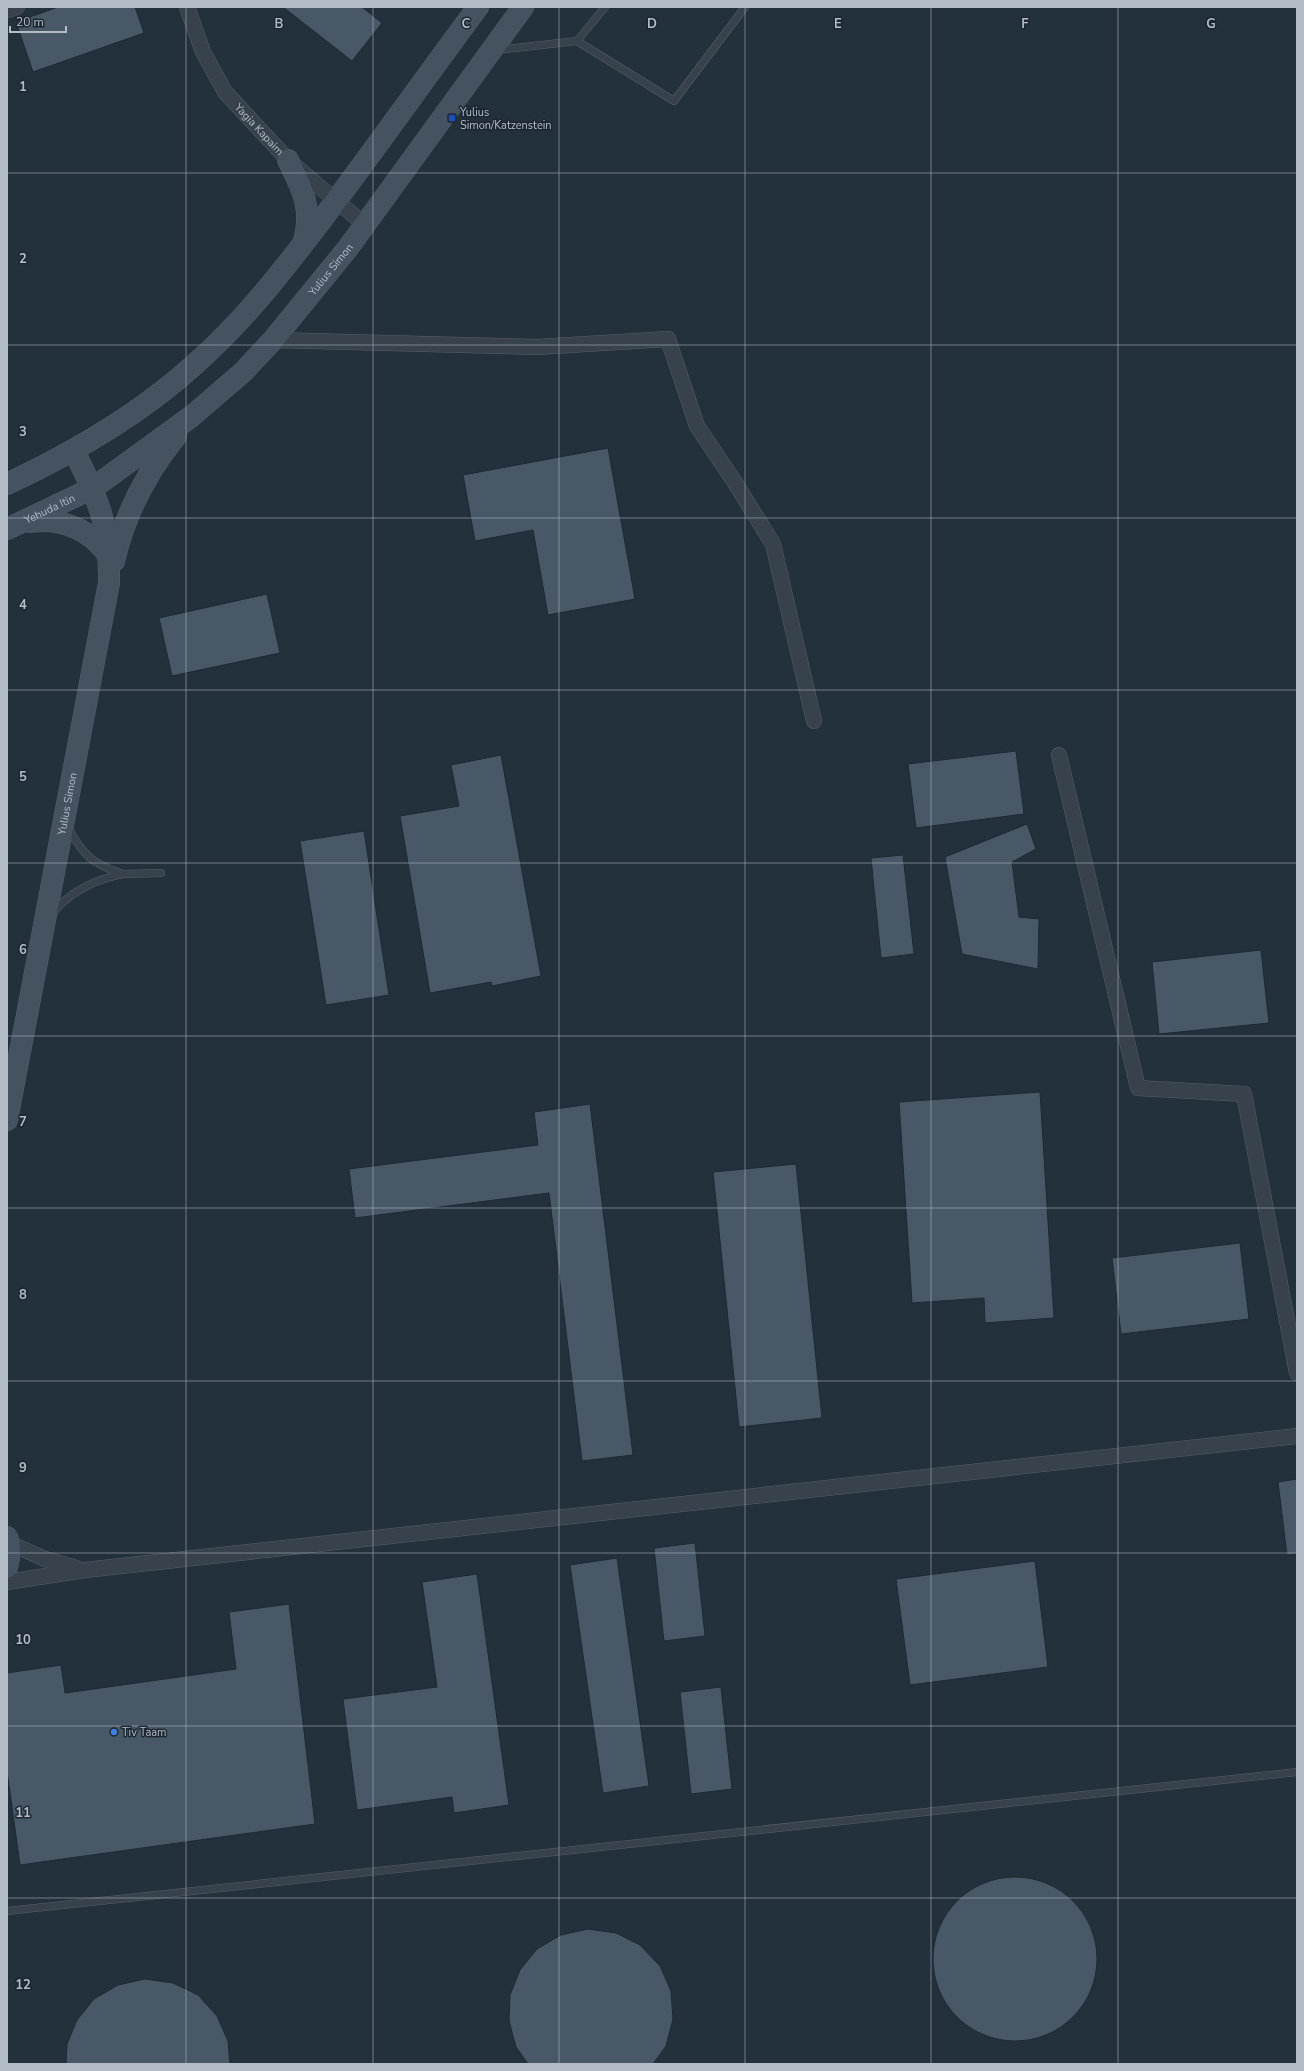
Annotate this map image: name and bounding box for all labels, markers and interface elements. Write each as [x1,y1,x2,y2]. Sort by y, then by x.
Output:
scale bar [10,8,66,34]
text: 20 m [16,14,44,30]
text: B [275,15,284,33]
text: C [462,15,471,33]
text: D [647,15,657,33]
text: E [834,15,842,33]
text: F [1021,15,1029,33]
text: G [1206,15,1216,33]
text: 1 [19,78,27,96]
street label: Yagia Kapaim [230,99,287,159]
place label: Yulius Simon/Katzenstein [459,105,552,133]
marker: Yulius Simon/Katzenstein [447,113,457,123]
street label: Yulius Simon [305,241,357,300]
text: 2 [19,250,27,268]
text: 3 [19,423,27,441]
street label: Yehuda Itin [21,491,78,528]
text: 4 [19,596,27,614]
text: 5 [19,768,27,786]
street label: Yulius Simon [54,771,81,837]
text: 6 [19,941,27,959]
text: 7 [19,1113,27,1131]
text: 8 [19,1286,27,1304]
text: 9 [19,1459,27,1477]
text: 10 [15,1631,31,1649]
place label: Tiv Taam [122,1725,167,1740]
marker: Tiv Taam [109,1727,119,1737]
text: 11 [15,1804,31,1822]
text: 12 [15,1976,31,1994]

